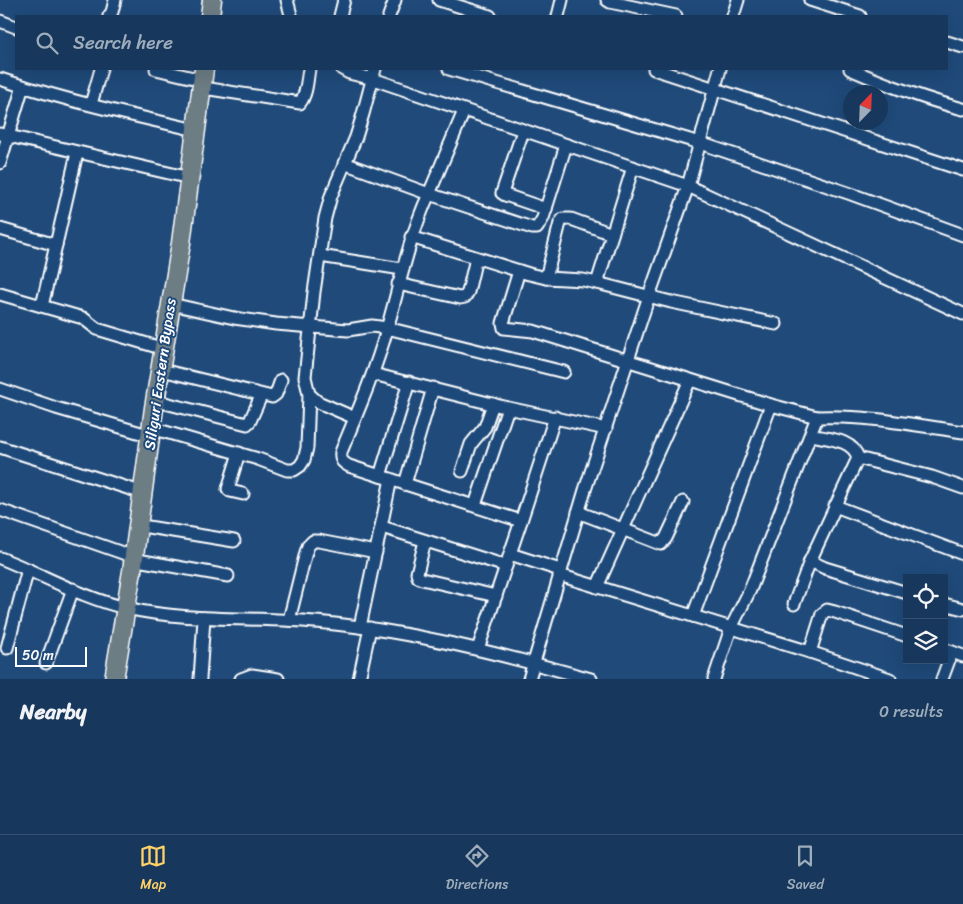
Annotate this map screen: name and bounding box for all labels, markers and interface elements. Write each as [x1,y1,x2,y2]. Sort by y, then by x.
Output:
search box [15,15,948,70]
text: Search here [73,26,173,59]
icon: search [33,29,61,57]
north arrow [843,85,888,130]
street label: Siliguri Eastern Bypass [136,296,184,452]
map controls [903,574,948,664]
button: locate [903,574,948,619]
button: layers [903,619,948,664]
text: 50 m [22,643,54,668]
scale bar [15,644,88,667]
text: Nearby [20,693,86,731]
text: 0 results [879,697,943,726]
tab: Map [139,842,167,897]
tab: Directions [446,842,508,897]
tab: Saved [787,842,824,897]

